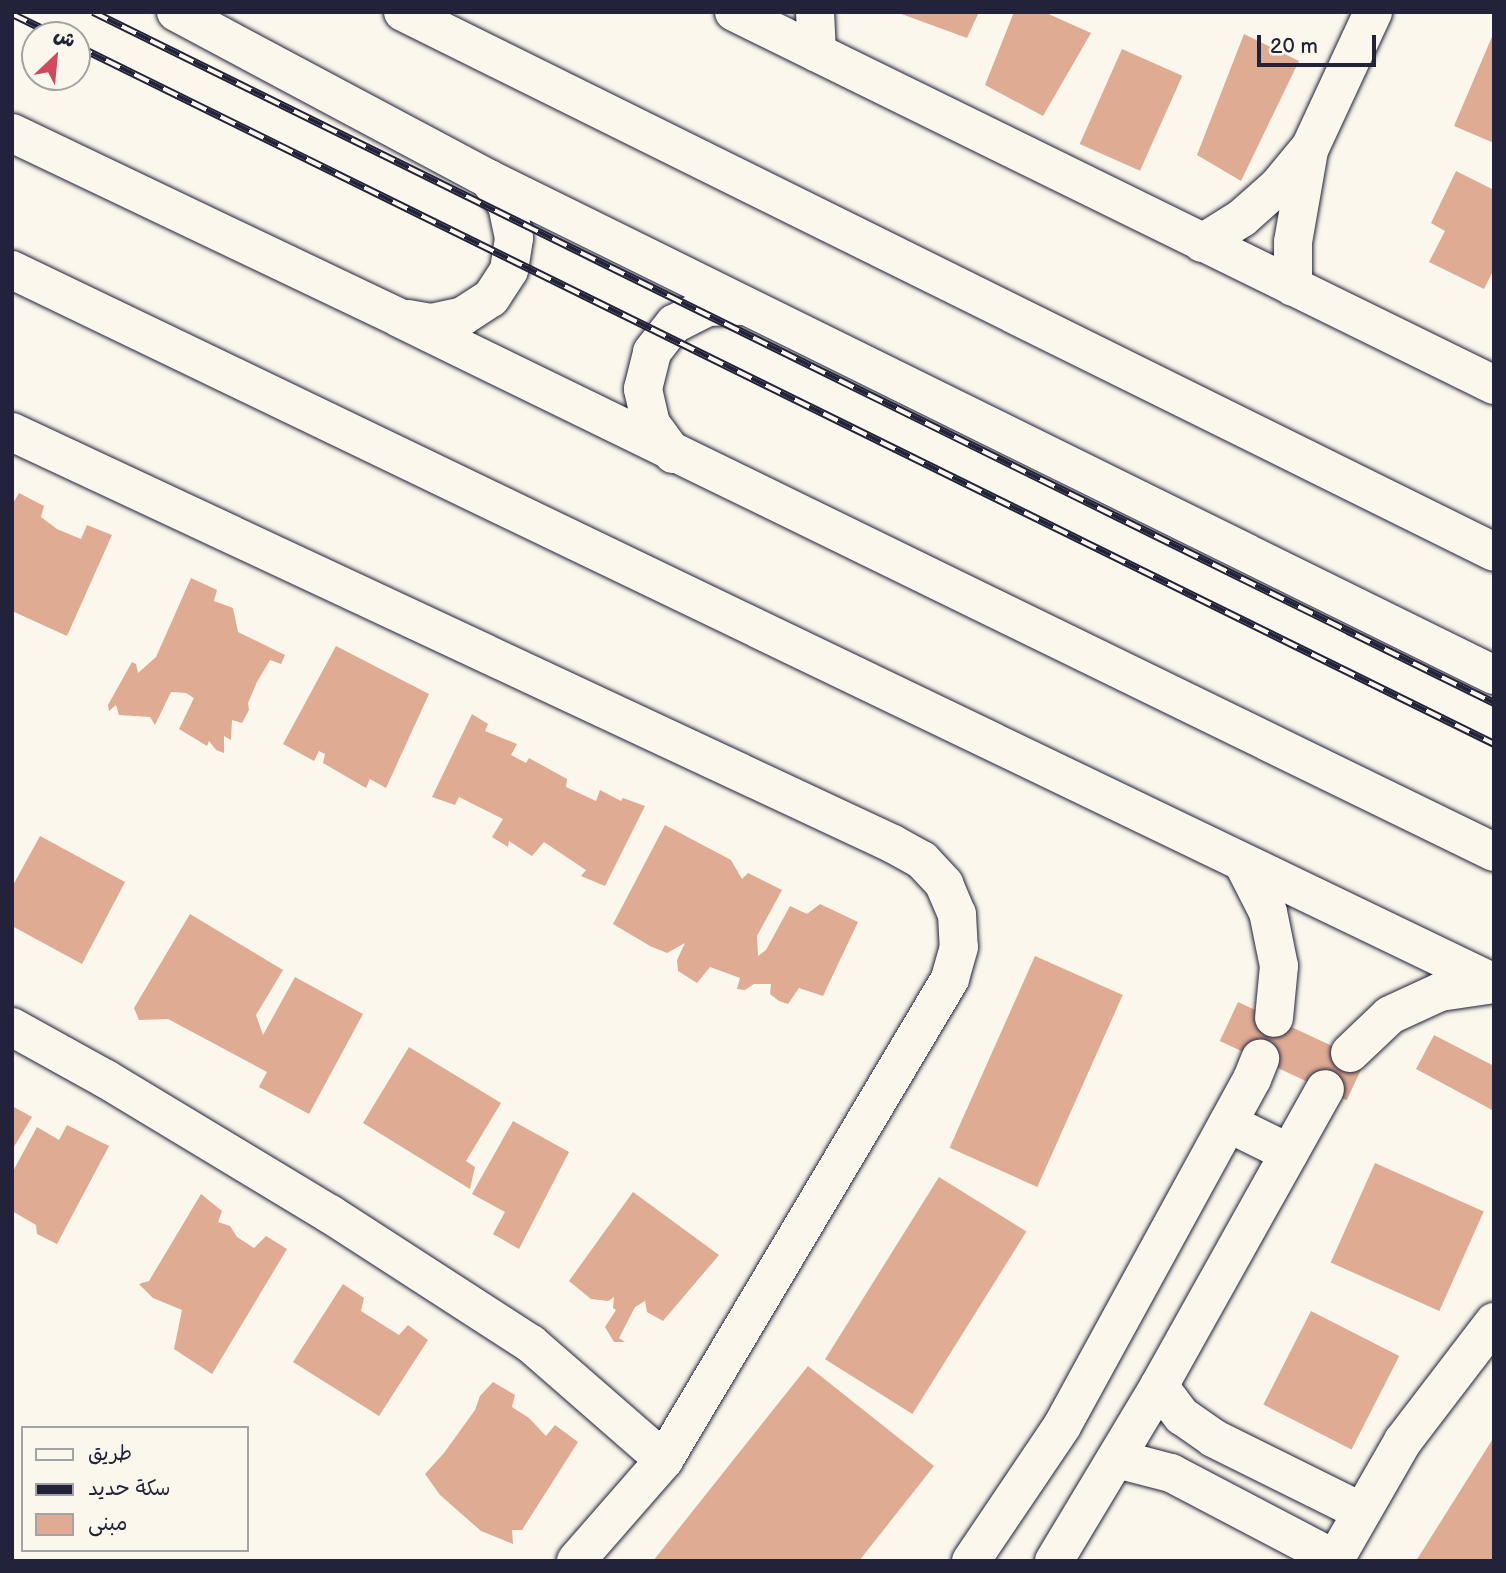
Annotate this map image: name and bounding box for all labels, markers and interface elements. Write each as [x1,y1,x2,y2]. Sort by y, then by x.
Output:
north arrow [21,21,91,91]
scale bar [1261,21,1380,65]
text: ش [50,24,79,53]
text: 20 m [1270,34,1318,59]
legend [21,1426,248,1552]
text: طريق [88,1441,132,1466]
text: سكة حديد [88,1476,171,1501]
text: مبنى [88,1511,127,1536]

